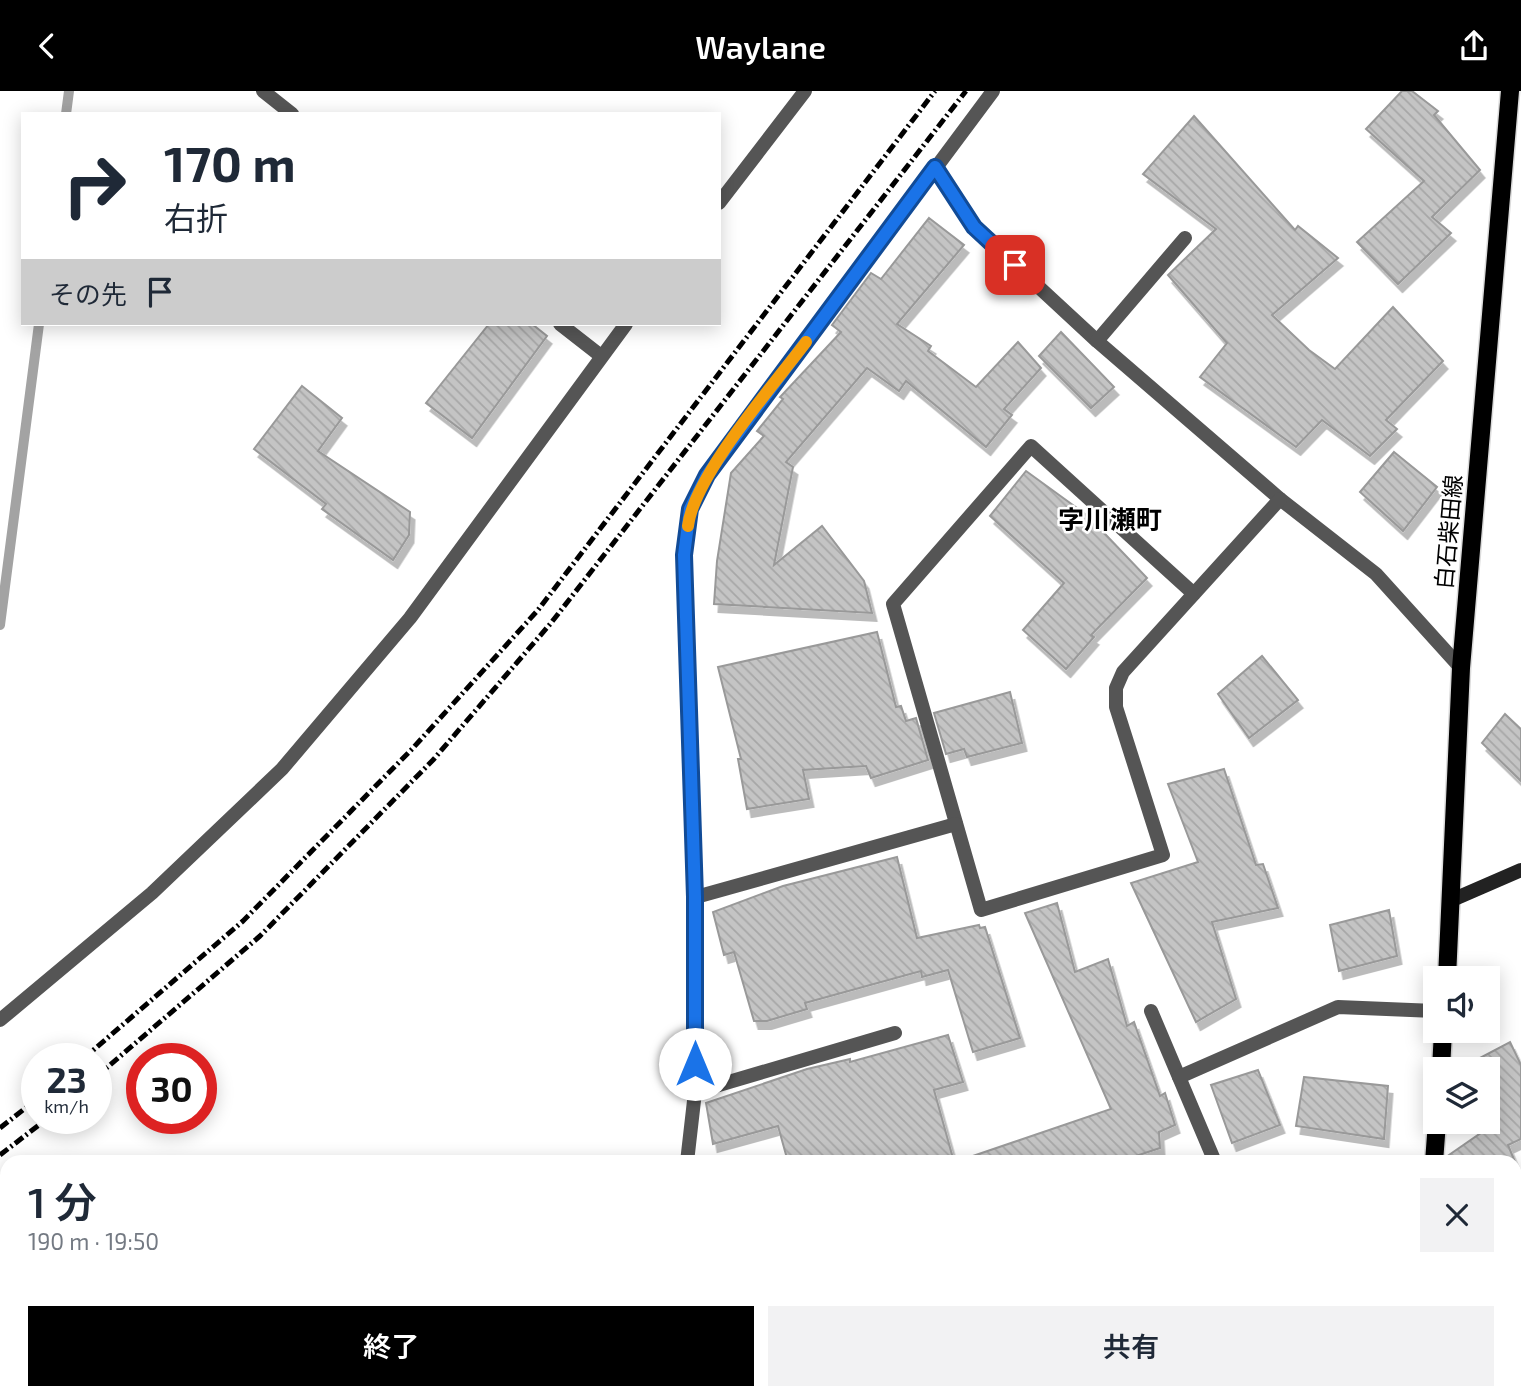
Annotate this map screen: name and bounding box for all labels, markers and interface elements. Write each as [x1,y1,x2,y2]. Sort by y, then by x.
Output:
icon: back [28,27,66,65]
text: Waylane [695,27,826,65]
icon: share [1455,27,1493,65]
text: 170 m [164,133,296,192]
icon: right [49,140,140,231]
text: 右折 [164,198,228,236]
pin [985,235,1045,295]
icon: arrive [996,246,1034,284]
icon: arrive [141,273,179,311]
text: その先 [49,278,127,309]
street label: 白石柴田線 [1429,473,1467,591]
district label: 字川瀬町 [1058,503,1162,534]
map controls [1423,966,1500,1134]
button: sound [1423,966,1500,1043]
position arrow [658,1027,732,1101]
speed limit sign: 30 [126,1043,217,1134]
button: layers [1423,1057,1500,1134]
text: 23 [46,1058,87,1100]
text: km/h [44,1095,89,1117]
text: 1 分 [28,1176,97,1226]
button: close [1420,1178,1494,1252]
text: 190 m · 19:50 [28,1227,159,1255]
button: 終了 [28,1306,754,1386]
button: 共有 [768,1306,1494,1386]

